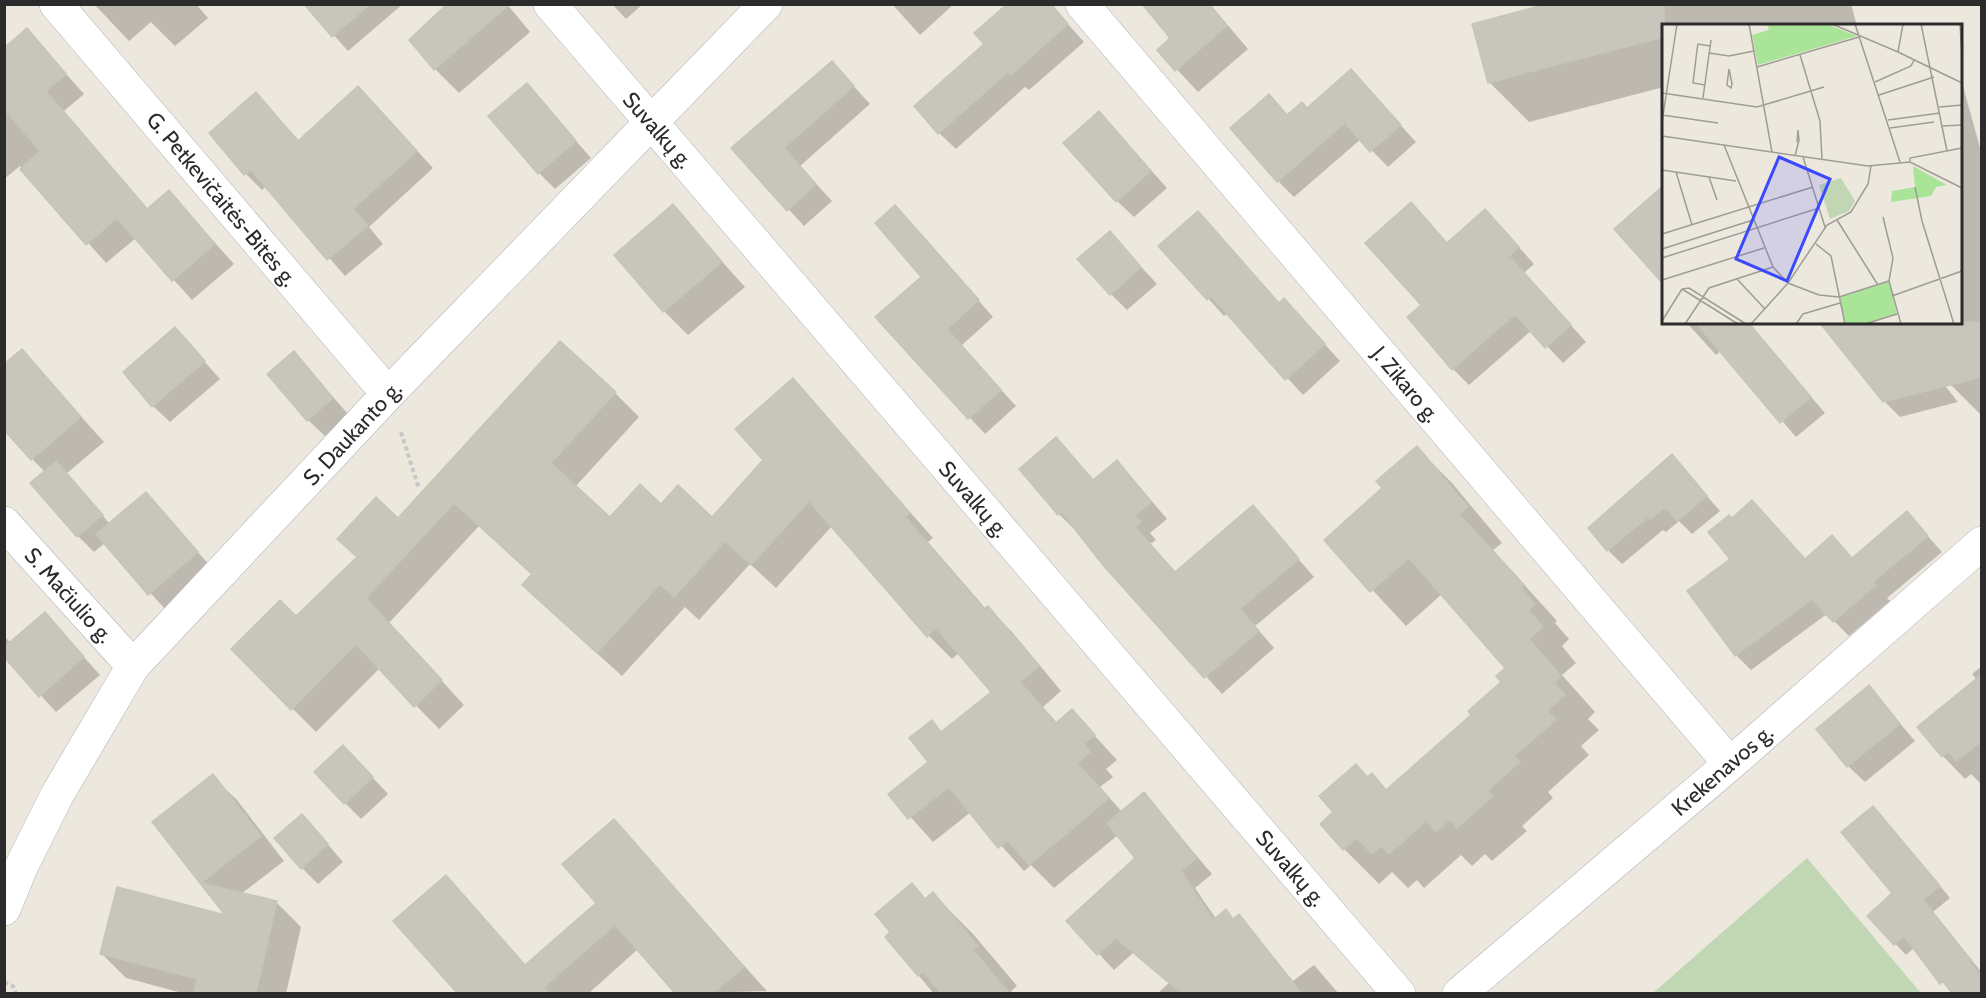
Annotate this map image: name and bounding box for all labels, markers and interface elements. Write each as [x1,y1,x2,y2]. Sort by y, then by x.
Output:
inset map [1662,24,1962,324]
street label: Suvalkų g. [617,87,698,174]
street label: G. Petkevičaitės-Bitės g. [141,107,303,292]
street label: J. Zikaro g. [1365,340,1445,428]
street label: S. Daukanto g. [297,376,407,491]
street label: Suvalkų g. [933,456,1014,543]
street label: S. Mačiulio g. [19,542,119,649]
street label: Krekenavos g. [1666,719,1779,822]
street label: Suvalkų g. [1250,825,1331,912]

